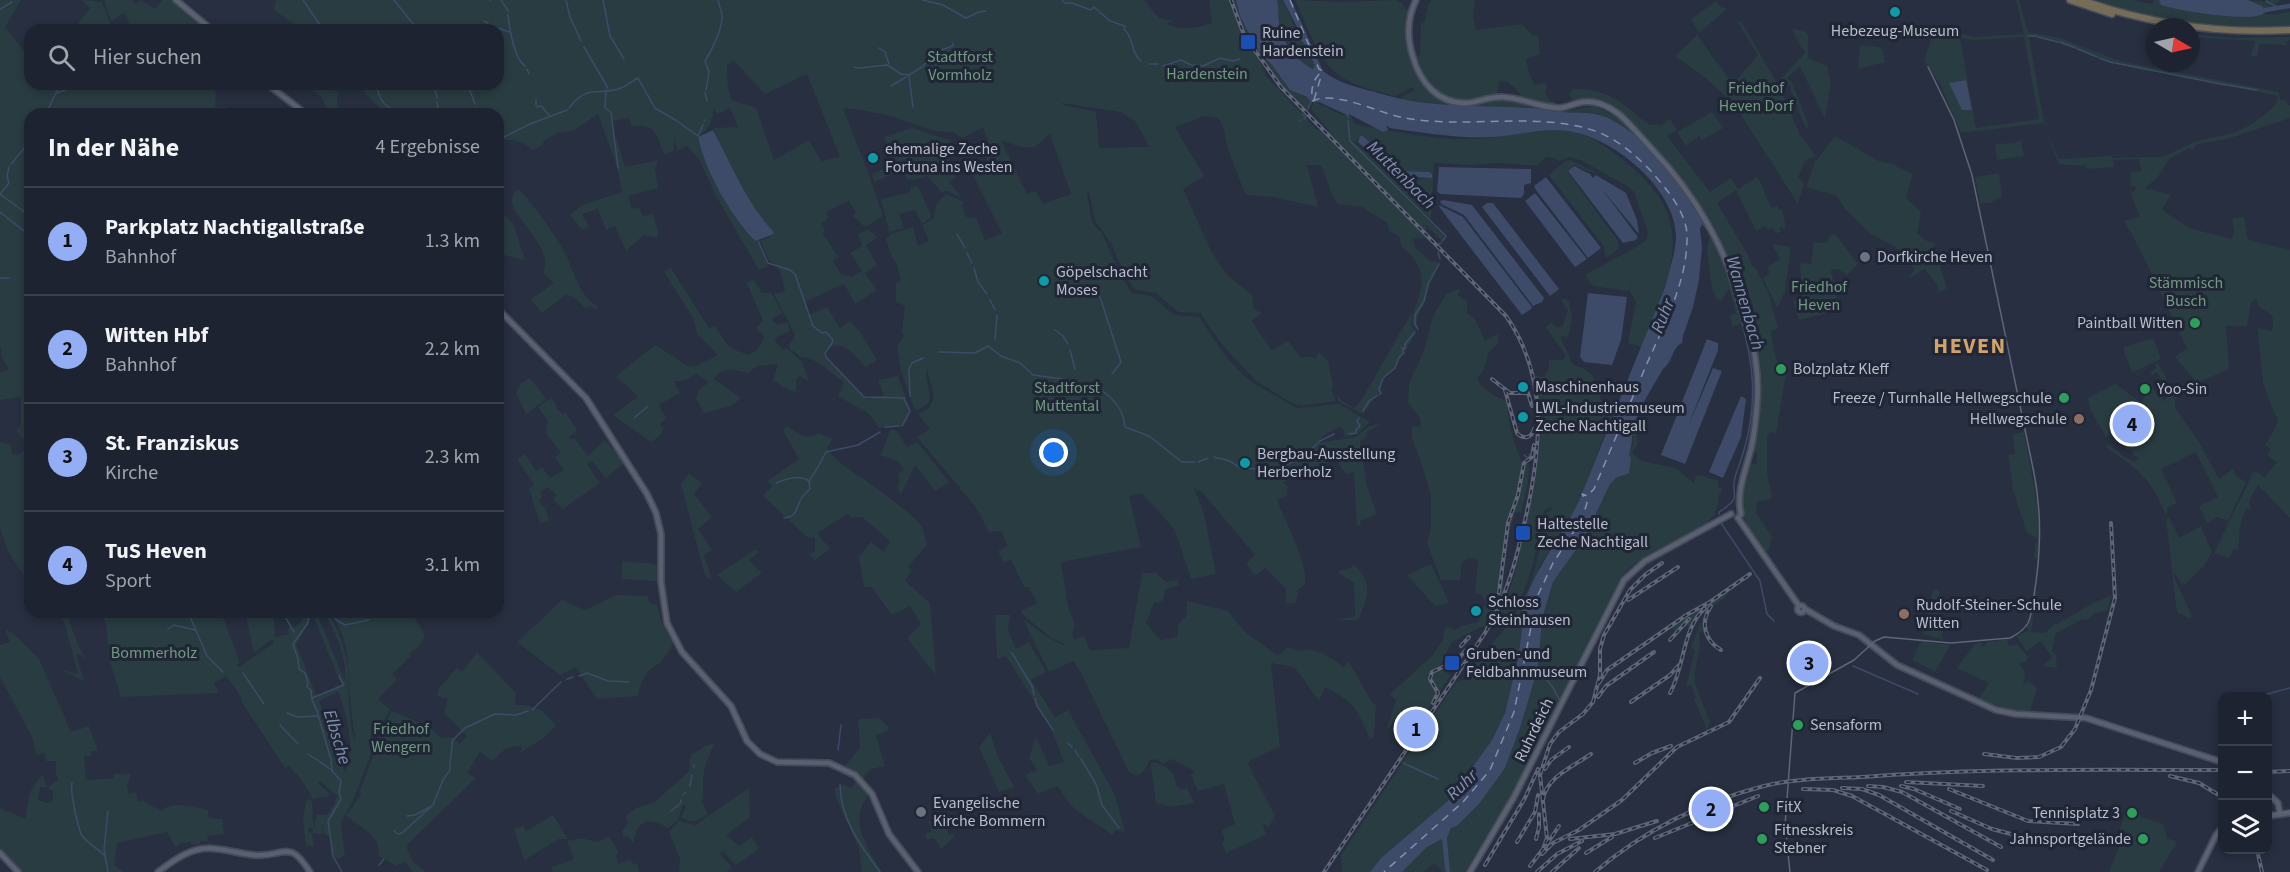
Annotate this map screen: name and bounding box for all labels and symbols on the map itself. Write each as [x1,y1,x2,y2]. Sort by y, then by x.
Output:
marker: Hebezeug-Museum [1888,5,1902,19]
north arrow [2146,18,2200,72]
place label: Hebezeug-Museum [1831,20,1959,42]
place label: Ruine Hardenstein [1262,22,1344,62]
marker: Ruine Hardenstein [1239,33,1257,51]
park label: Stadtforst Vormholz [927,46,994,86]
park label: Hardenstein [1166,63,1248,85]
park label: Friedhof Heven Dorf [1719,77,1795,117]
water label: Muttenbach [1361,135,1441,215]
place label: ehemalige Zeche Fortuna ins Westen [885,138,1012,178]
marker: ehemalige Zeche Fortuna ins Westen [866,151,880,165]
place label: Dorfkirche Heven [1877,246,1993,268]
marker: Dorfkirche Heven [1858,250,1872,264]
water label: Wannenbach [1720,253,1770,353]
place label: Göpelschacht Moses [1056,261,1148,301]
park label: Stämmisch Busch [2149,272,2223,312]
marker: Göpelschacht Moses [1037,274,1051,288]
park label: Friedhof Heven [1791,276,1848,316]
water label: Ruhr [1645,294,1681,337]
place label: Paintball Witten [2077,312,2183,334]
marker: Paintball Witten [2188,316,2202,330]
district label: HEVEN [1933,330,2007,362]
place label: Bolzplatz Kleff [1793,358,1889,380]
marker: Bolzplatz Kleff [1774,362,1788,376]
place label: Maschinenhaus [1535,376,1639,398]
park label: Stadtforst Muttental [1034,377,1101,417]
place label: Yoo-Sin [2156,378,2207,400]
marker: Maschinenhaus [1516,380,1530,394]
marker: Yoo-Sin [2138,382,2152,396]
place label: Freeze / Turnhalle Hellwegschule [1832,387,2052,409]
marker: Freeze / Turnhalle Hellwegschule [2057,391,2071,405]
place label: LWL-Industriemuseum Zeche Nachtigall [1535,397,1685,437]
pin: 4 [2112,402,2152,446]
place label: Hellwegschule [1970,408,2067,430]
marker: LWL-Industriemuseum Zeche Nachtigall [1516,410,1530,424]
marker: Hellwegschule [2072,412,2086,426]
your location [1039,438,1068,467]
place label: Bergbau-Ausstellung Herberholz [1257,443,1395,483]
marker: Bergbau-Ausstellung Herberholz [1238,456,1252,470]
place label: Haltestelle Zeche Nachtigall [1537,513,1648,553]
marker: Haltestelle Zeche Nachtigall [1514,524,1532,542]
place label: Schloss Steinhausen [1488,591,1571,631]
place label: Rudolf-Steiner-Schule Witten [1916,594,2062,634]
marker: Schloss Steinhausen [1469,604,1483,618]
marker: Rudolf-Steiner-Schule Witten [1897,607,1911,621]
pin: 3 [1790,640,1828,686]
park label: Bommerholz [111,642,197,664]
place label: Gruben- und Feldbahnmuseum [1466,643,1587,683]
marker: Gruben- und Feldbahnmuseum [1443,654,1461,672]
street label: Ruhrdeich [1509,694,1559,766]
water label: Elbsche [317,706,357,768]
pin: 1 [1396,706,1436,752]
place label: Sensaform [1810,714,1882,736]
park label: Friedhof Wengern [371,718,431,758]
marker: Sensaform [1791,718,1805,732]
water label: Ruhr [1441,763,1484,806]
pin: 2 [1692,786,1730,832]
place label: Evangelische Kirche Bommern [933,792,1046,832]
place label: FitX [1776,796,1801,818]
marker: FitX [1757,800,1771,814]
place label: Tennisplatz 3 [2032,802,2120,824]
marker: Evangelische Kirche Bommern [914,805,928,819]
marker: Tennisplatz 3 [2125,806,2139,820]
place label: Fitnesskreis Stebner [1774,819,1854,859]
place label: Jahnsportgelände [2009,828,2131,850]
marker: Fitnesskreis Stebner [1755,832,1769,846]
marker: Jahnsportgelände [2136,832,2150,846]

